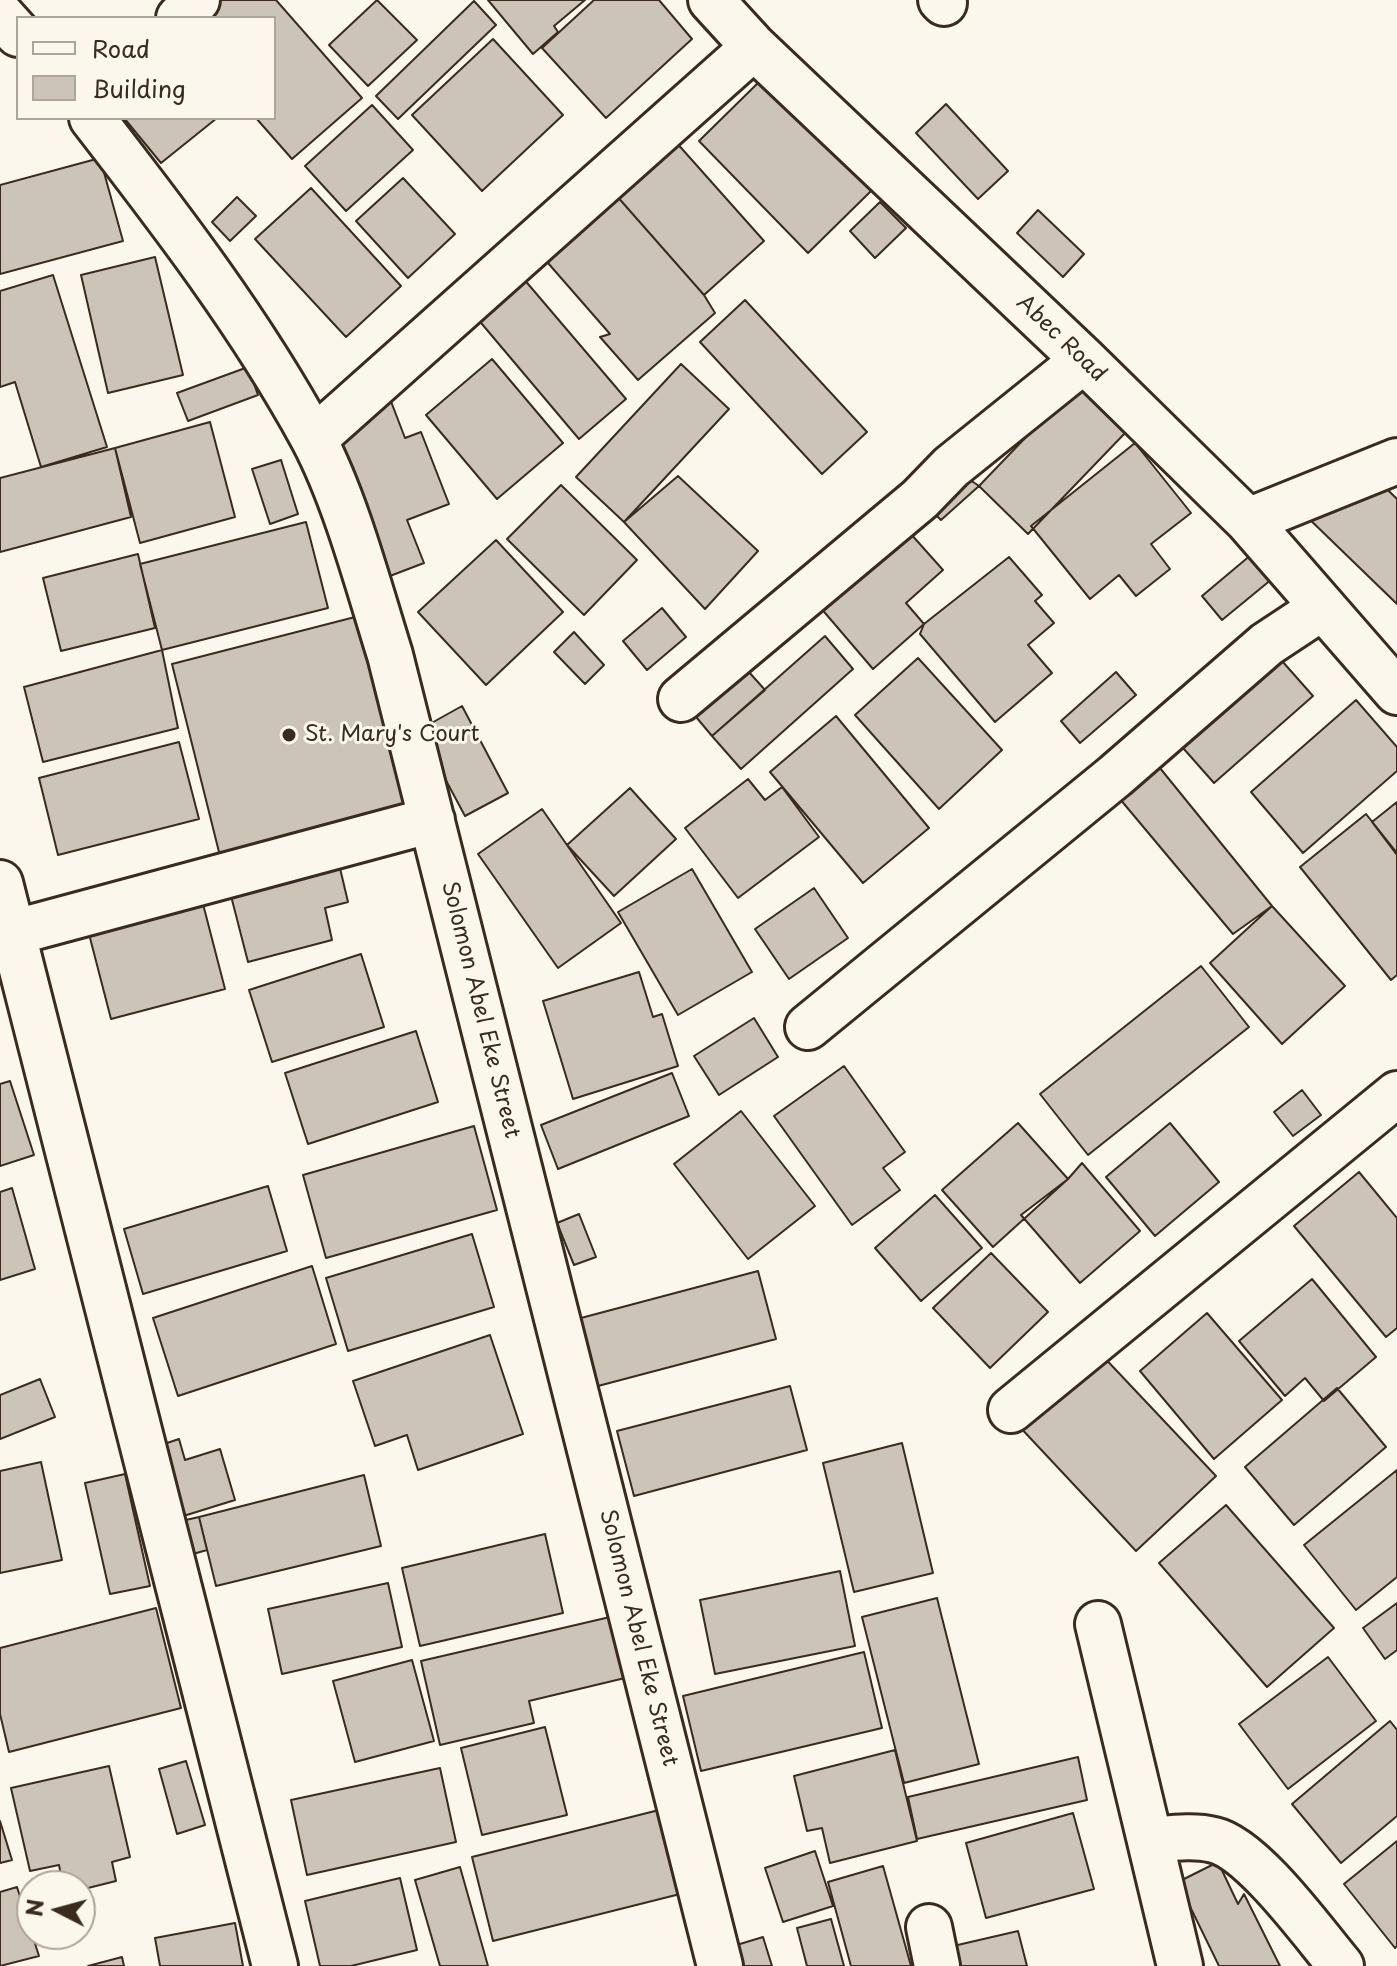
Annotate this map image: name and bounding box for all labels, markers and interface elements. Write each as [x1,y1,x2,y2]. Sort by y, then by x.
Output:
legend [16,16,276,120]
text: Road [92,30,150,66]
text: Building [92,70,186,106]
street label: Abec Road [1011,290,1111,388]
place label: St. Mary's Court [305,722,480,748]
marker: St. Mary's Court [280,726,298,744]
street label: Solomon Abel Eke Street [435,879,525,1141]
street label: Solomon Abel Eke Street [593,1507,683,1769]
north arrow [16,1870,96,1950]
text: N [16,1897,51,1918]

